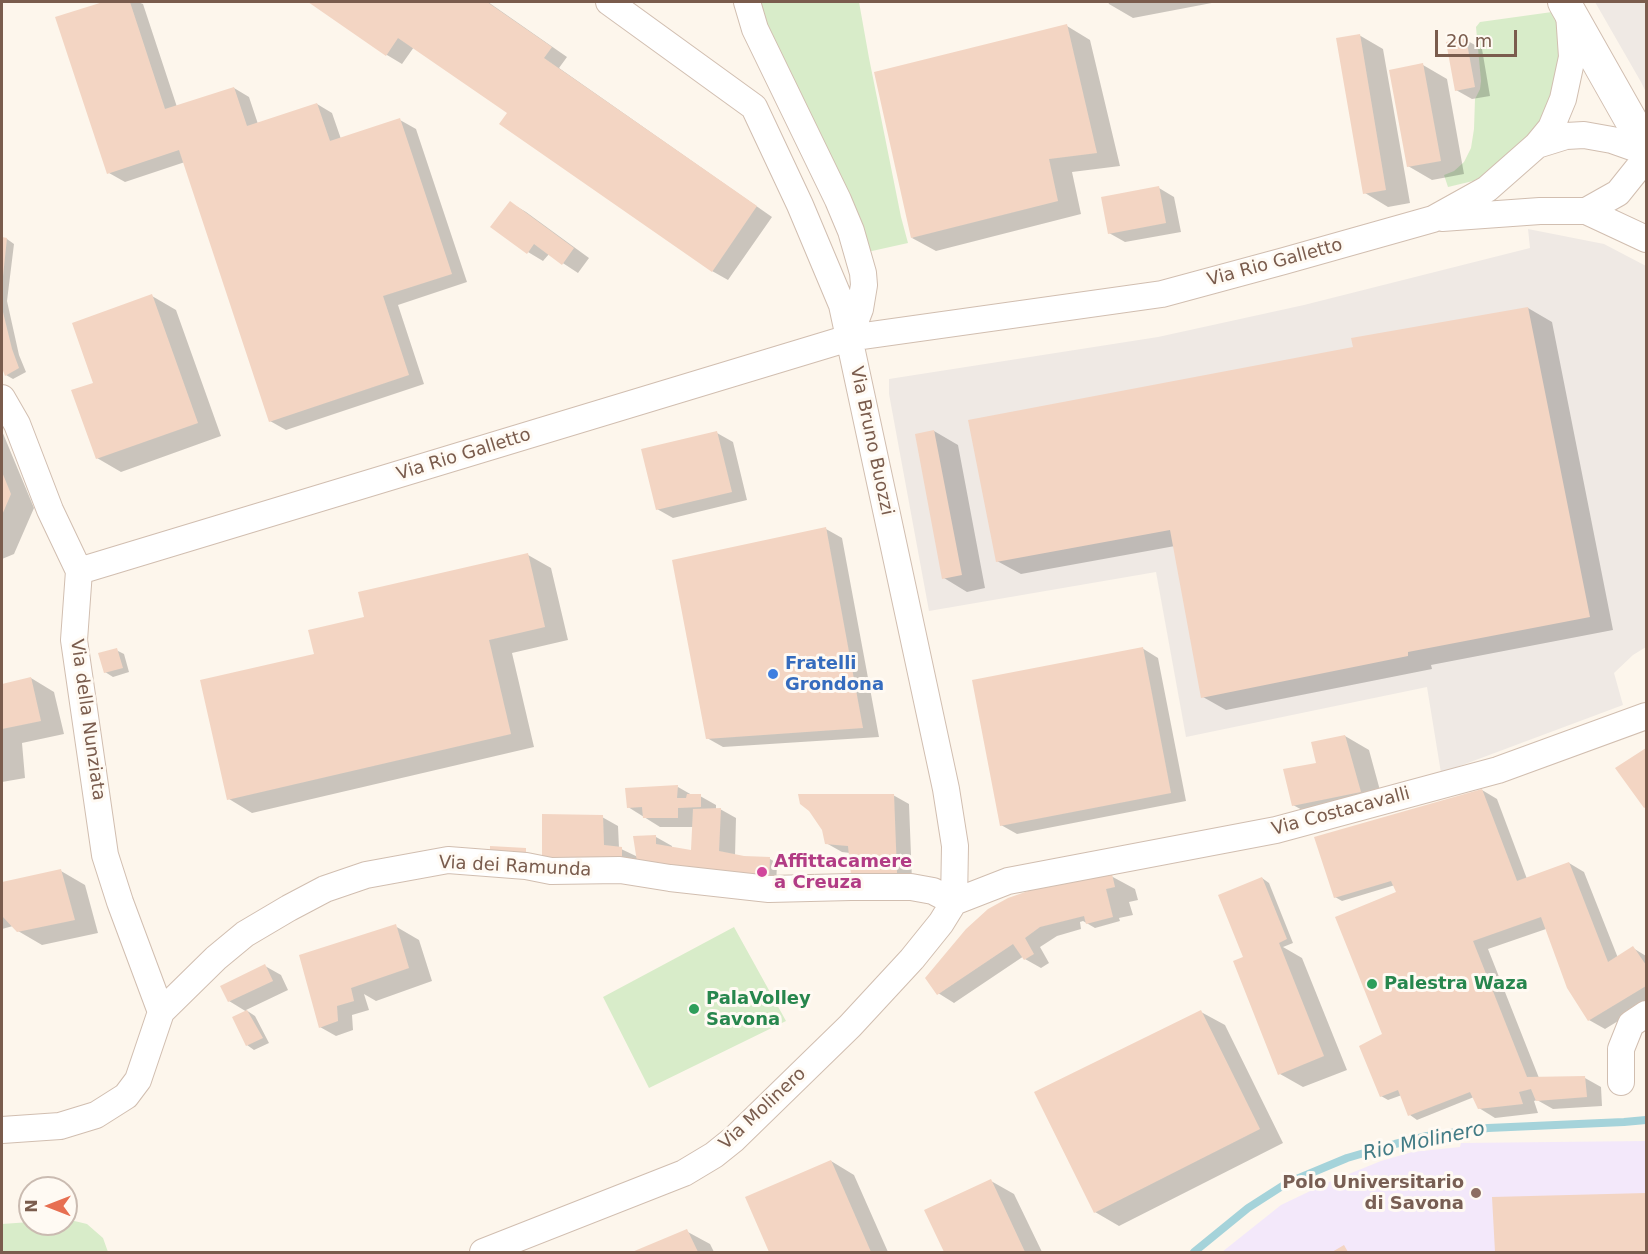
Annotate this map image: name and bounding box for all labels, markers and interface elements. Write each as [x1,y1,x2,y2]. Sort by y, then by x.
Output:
scale bar [1438,18,1520,56]
text: 20 m [1446,30,1492,51]
street label: Via Rio Galletto [1205,235,1345,291]
street label: Via Bruno Buozzi [845,365,897,517]
street label: Via Rio Galletto [394,424,534,486]
street label: Via della Nunziata [65,638,109,802]
place label: Fratelli Grondona [785,653,884,696]
marker: Fratelli Grondona [766,667,780,681]
street label: Via Costacavalli [1269,783,1413,841]
place label: Affittacamere a Creuza [774,851,912,894]
street label: Via dei Ramunda [438,852,592,882]
marker: Affittacamere a Creuza [755,865,769,879]
place label: Palestra Waza [1384,973,1528,995]
marker: Palestra Waza [1365,977,1379,991]
place label: PalaVolley Savona [706,988,811,1030]
marker: PalaVolley Savona [687,1002,701,1016]
street label: Via Molinero [715,1063,811,1155]
water label: Rio Molinero [1361,1117,1487,1167]
place label: Polo Universitario di Savona [1282,1172,1464,1214]
north arrow [18,1176,78,1236]
marker: Polo Universitario di Savona [1469,1186,1483,1200]
text: N [22,1199,41,1213]

